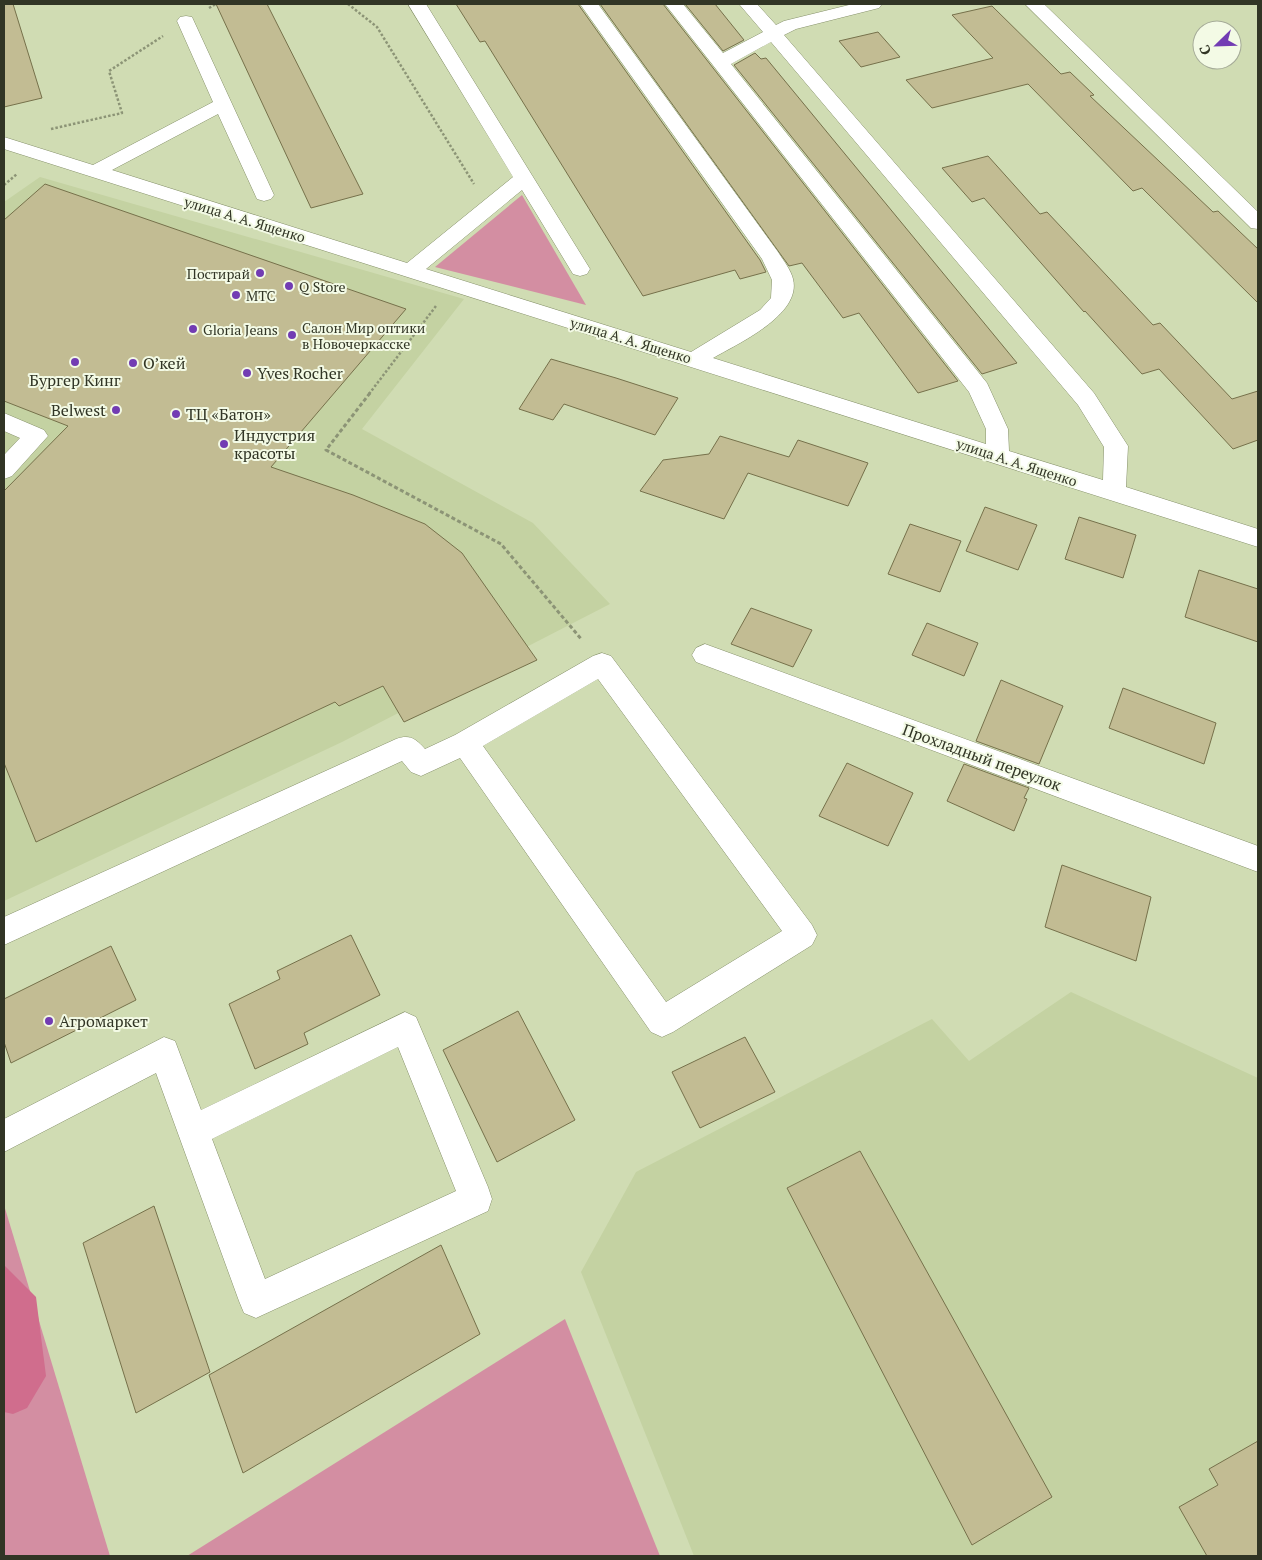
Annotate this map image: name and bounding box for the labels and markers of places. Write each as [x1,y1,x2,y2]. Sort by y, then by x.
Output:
place label: Постирай [187,264,250,283]
marker: Постирай [254,267,266,279]
place label: Q Store [299,277,346,296]
marker: Q Store [283,280,295,292]
place label: МТС [246,286,275,305]
marker: МТС [230,289,242,301]
place label: Салон Мир оптики в Новочеркасске [302,318,426,353]
place label: Gloria Jeans [203,320,278,339]
marker: Gloria Jeans [187,323,199,335]
marker: Салон Мир оптики в Новочеркасске [286,329,298,341]
place label: О’кей [143,352,186,374]
marker: Бургер Кинг [69,356,81,368]
marker: О’кей [127,357,139,369]
place label: Yves Rocher [257,362,344,384]
marker: Yves Rocher [241,367,253,379]
place label: Бургер Кинг [29,369,121,391]
place label: Belwest [51,399,106,421]
place label: ТЦ «Батон» [186,403,271,425]
marker: Belwest [110,404,122,416]
marker: ТЦ «Батон» [170,408,182,420]
place label: Индустрия красоты [234,424,315,464]
marker: Индустрия красоты [218,438,230,450]
place label: Агромаркет [59,1010,148,1032]
marker: Агромаркет [43,1015,55,1027]

